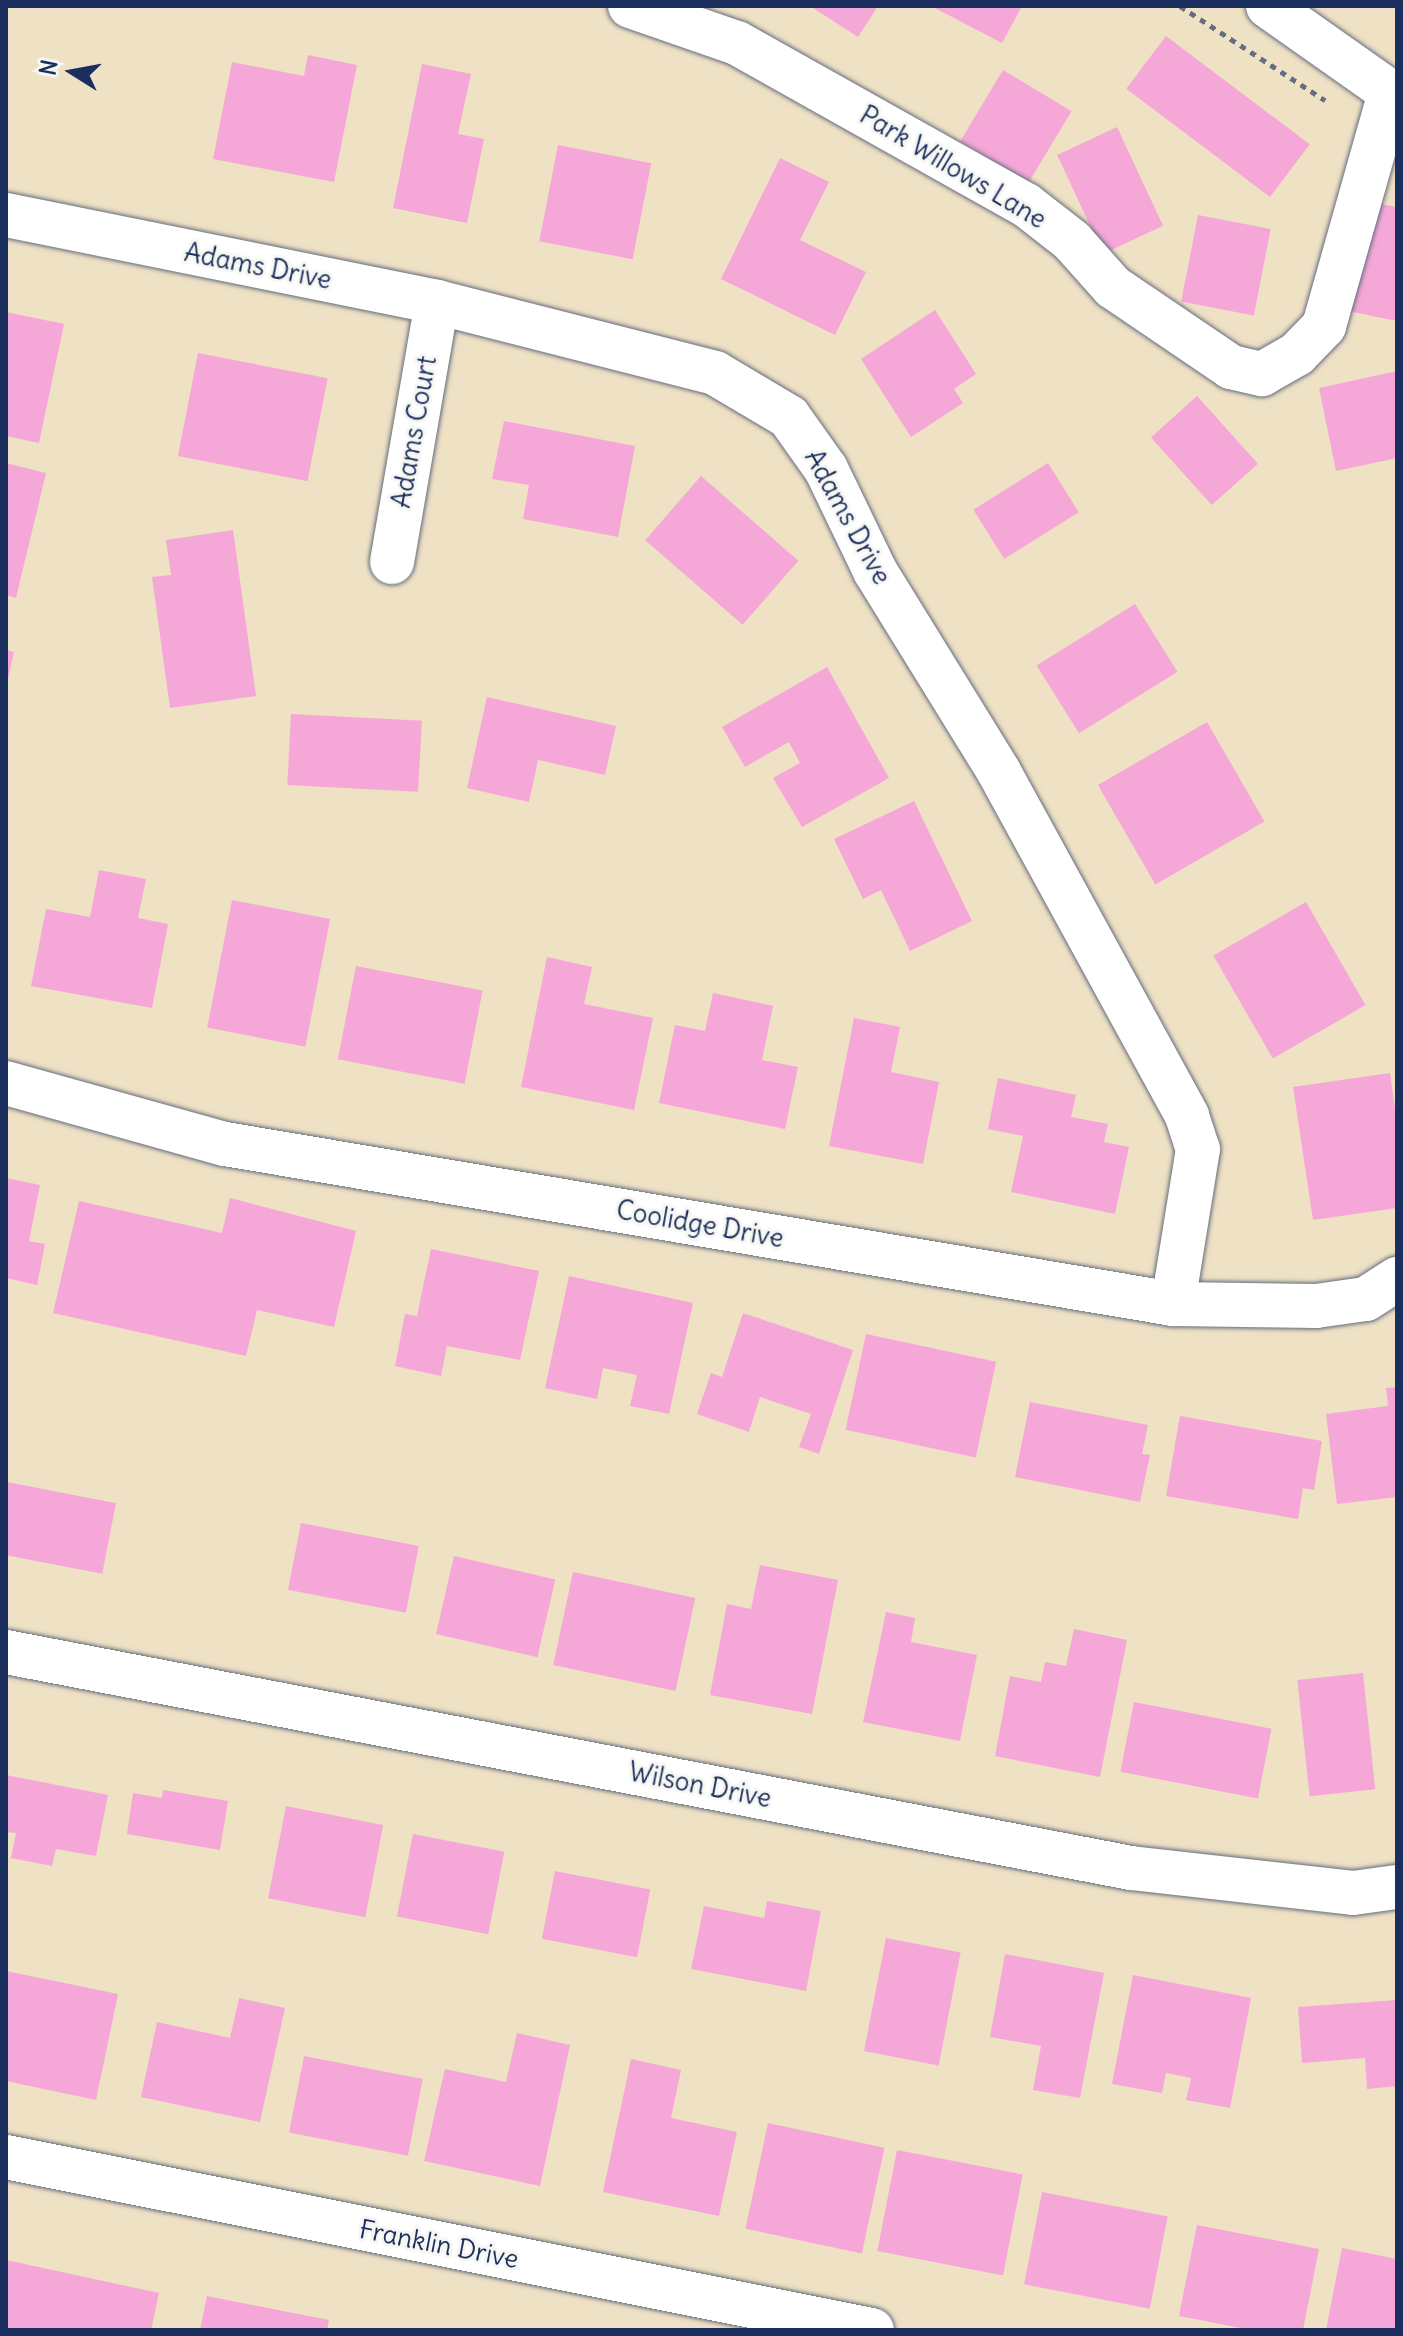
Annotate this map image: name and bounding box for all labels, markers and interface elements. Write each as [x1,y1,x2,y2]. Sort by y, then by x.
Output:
north arrow [32,32,112,112]
text: N [33,57,64,78]
street label: Park Willows Lane [854,99,1052,235]
street label: Adams Drive [182,236,334,296]
street label: Adams Court [385,354,443,510]
street label: Adams Drive [798,444,898,590]
street label: Coolidge Drive [614,1194,786,1254]
street label: Wilson Drive [626,1756,774,1814]
street label: Franklin Drive [357,2213,521,2275]

